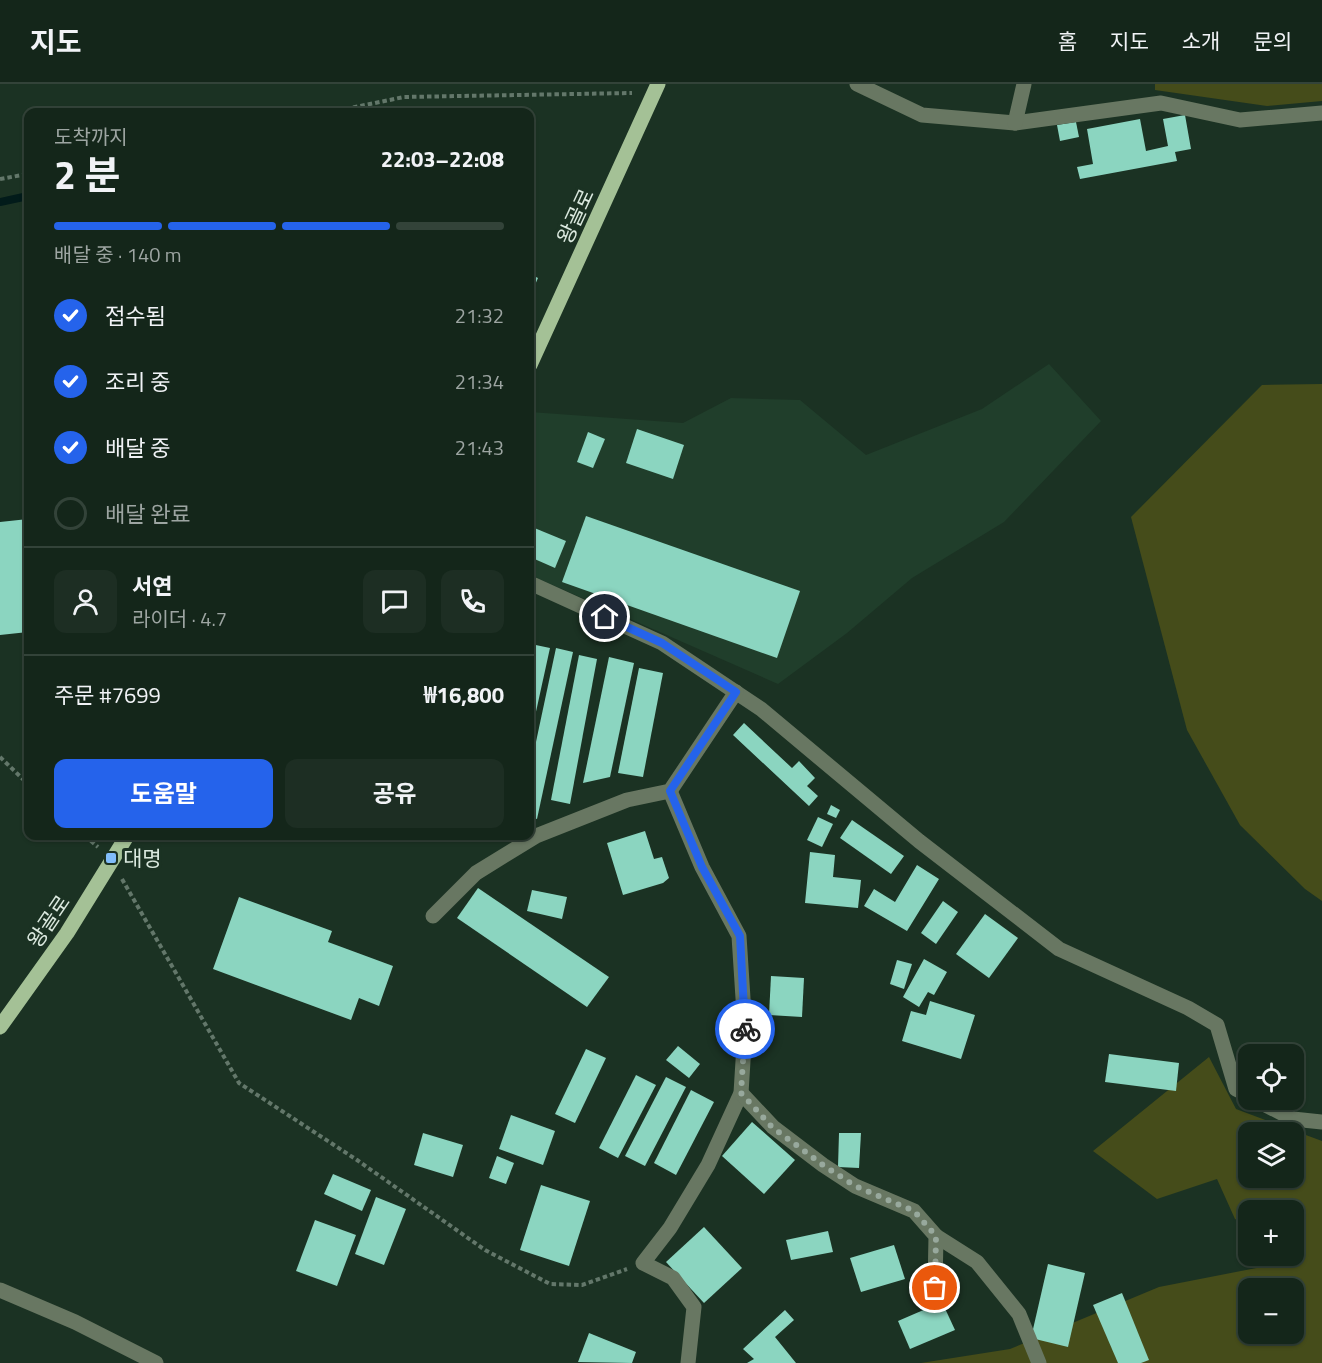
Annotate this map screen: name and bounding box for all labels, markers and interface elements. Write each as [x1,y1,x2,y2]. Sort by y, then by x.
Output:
text: 지도 [30,20,82,63]
text: 홈 [1058,25,1077,57]
text: 지도 [1110,25,1149,57]
text: 소개 [1182,25,1220,57]
text: 문의 [1253,25,1292,57]
text: 도착까지 [54,121,128,152]
text: 22:03–22:08 [381,142,504,176]
text: 2 분 [54,145,120,204]
street label: 왕골로 [548,183,602,249]
text: 배달 중 · 140 m [54,239,181,270]
icon: check [54,299,87,332]
text: 접수됨 [105,299,166,333]
text: 21:32 [455,300,504,331]
icon: check [54,365,87,398]
text: 조리 중 [105,365,171,399]
text: 21:34 [455,366,504,397]
icon: check [54,431,87,464]
text: 배달 중 [105,431,171,465]
text: 21:43 [455,432,504,463]
text: 배달 완료 [105,497,191,531]
text: 서연 [132,569,172,603]
button: person [54,570,117,633]
button: chat [363,570,426,633]
button: phone [441,570,504,633]
pin [579,591,630,642]
icon: home [588,600,621,633]
text: 라이더 · 4.7 [132,603,227,634]
text: 주문 #7699 [54,678,161,712]
text: ₩16,800 [424,678,504,712]
button: 도움말 [54,759,273,828]
button: 공유 [285,759,504,828]
place label: 대명 [123,842,162,874]
marker: 대명 [104,851,118,865]
street label: 왕골로 [19,888,77,954]
courier [715,999,775,1059]
icon: bike [729,1013,762,1046]
map controls [1238,1044,1304,1344]
button: locate [1238,1044,1304,1110]
button: layers [1238,1122,1304,1188]
button: + [1238,1200,1304,1266]
pin [909,1262,960,1313]
icon: bag [918,1271,951,1304]
button: − [1238,1278,1304,1344]

